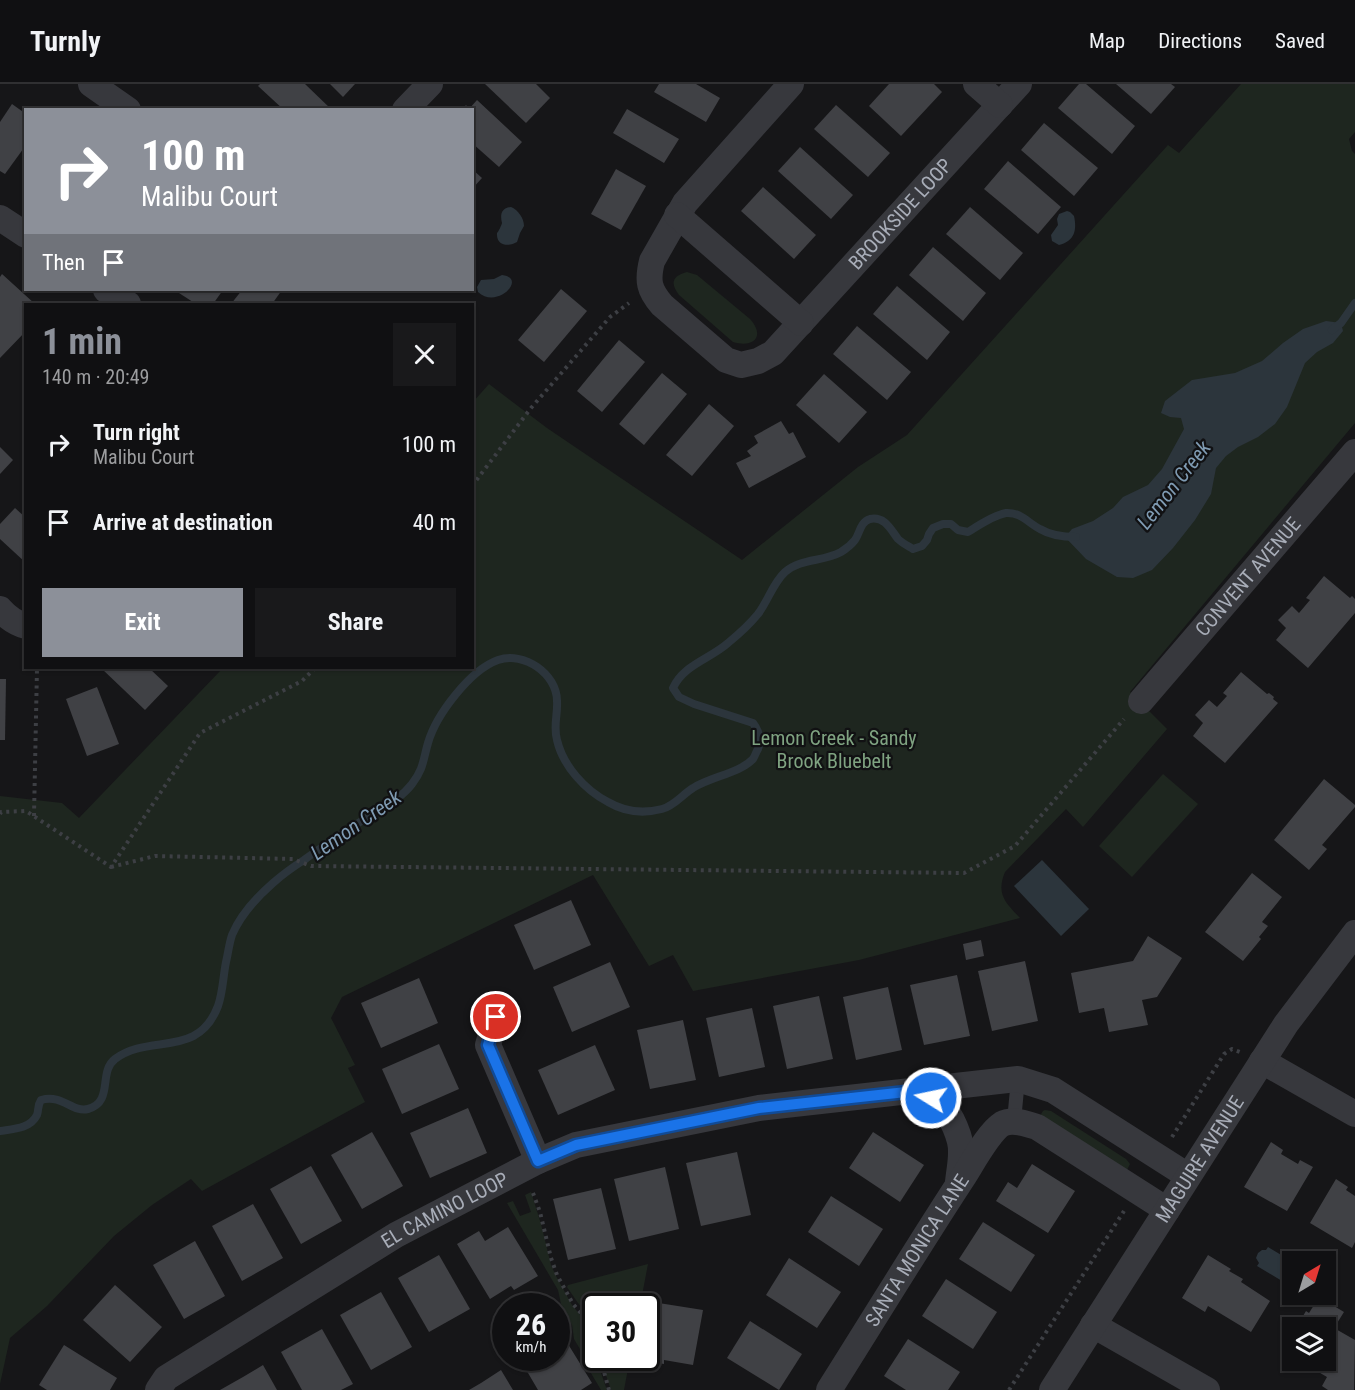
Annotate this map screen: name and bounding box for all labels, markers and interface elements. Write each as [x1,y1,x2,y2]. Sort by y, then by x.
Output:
text: Turnly [30,25,101,58]
text: Map [1089,29,1125,53]
text: Directions [1158,29,1242,53]
text: Saved [1275,29,1325,53]
text: 100 m [141,131,246,180]
icon: right [42,132,120,210]
street label: BROOKSIDE LOOP [844,153,957,274]
text: Malibu Court [141,181,278,213]
icon: arrive [97,246,130,279]
text: Then [42,250,85,275]
text: 1 min [42,321,122,363]
button: close [393,323,456,386]
text: 140 m · 20:49 [42,365,149,389]
text: Turn right [93,420,180,445]
icon: right [42,428,75,461]
text: 100 m [402,432,456,457]
water label: Lemon Creek [1132,435,1216,534]
text: Malibu Court [93,445,195,469]
icon: arrive [42,506,75,539]
text: Arrive at destination [93,510,273,535]
text: 40 m [413,510,456,535]
street label: CONVENT AVENUE [1190,512,1306,641]
button: Exit [42,588,243,657]
button: Share [255,588,456,657]
park label: Lemon Creek - Sandy Brook Bluebelt [751,726,917,773]
water label: Lemon Creek [306,785,407,865]
pin [470,991,521,1042]
icon: arrive [479,1000,512,1033]
position arrow [899,1066,963,1130]
street label: MAGUIRE AVENUE [1150,1091,1249,1227]
street label: EL CAMINO LOOP [377,1167,512,1253]
street label: SANTA MONICA LANE [860,1170,974,1331]
north arrow [1282,1251,1336,1305]
map controls [1282,1251,1336,1371]
speed limit sign: 30 [582,1293,660,1371]
text: 26 [516,1307,546,1342]
button: layers [1282,1317,1336,1371]
text: km/h [516,1338,546,1356]

